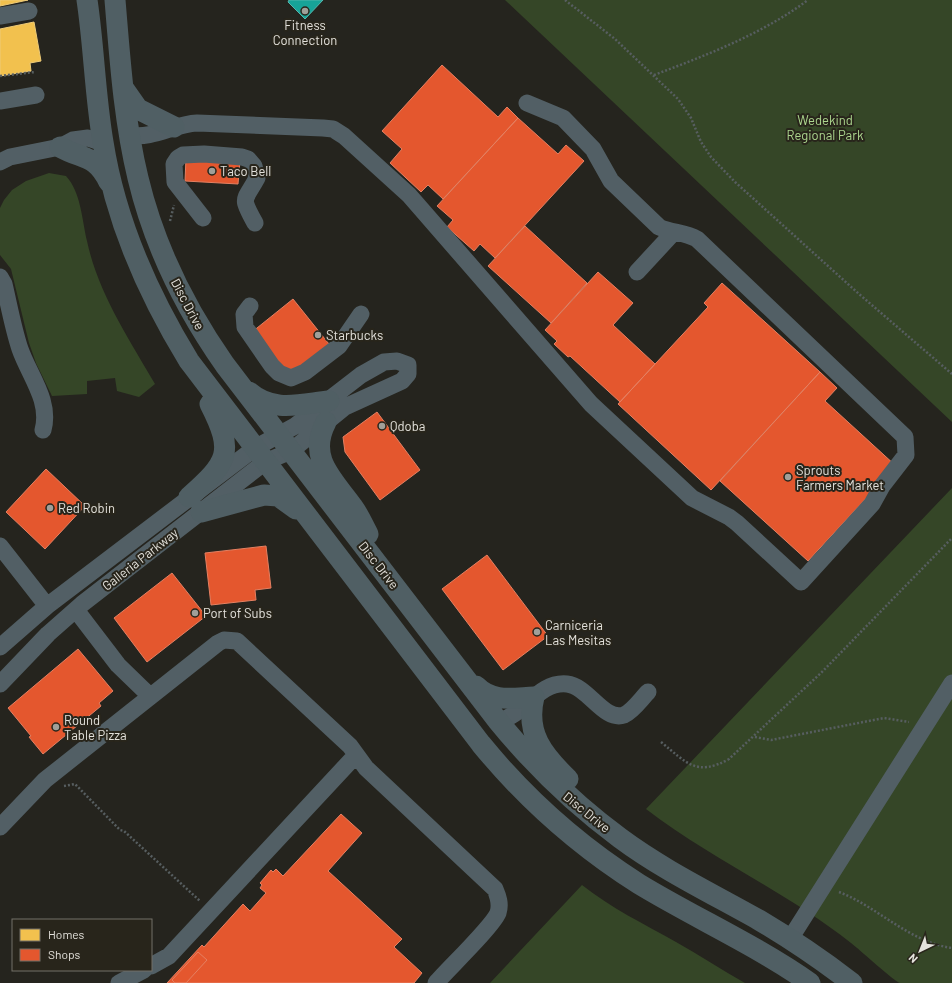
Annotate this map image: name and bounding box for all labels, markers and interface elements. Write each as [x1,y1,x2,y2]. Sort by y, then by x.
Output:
marker: Fitness Connection [300,6,310,16]
place label: Fitness Connection [273,17,337,48]
park label: Wedekind Regional Park [787,112,864,143]
place label: Taco Bell [220,163,271,179]
marker: Taco Bell [207,166,217,176]
street label: Disc Drive [168,276,208,333]
place label: Starbucks [326,327,383,343]
marker: Starbucks [313,330,323,340]
place label: Qdoba [390,418,425,434]
marker: Qdoba [377,421,387,431]
place label: Sprouts Farmers Market [796,462,884,493]
marker: Sprouts Farmers Market [783,472,793,482]
place label: Red Robin [58,500,115,516]
marker: Red Robin [45,503,55,513]
street label: Galleria Parkway [99,524,181,594]
street label: Disc Drive [355,538,403,592]
place label: Port of Subs [203,605,272,621]
marker: Port of Subs [190,608,200,618]
place label: Carniceria Las Mesitas [545,617,611,648]
marker: Carniceria Las Mesitas [532,627,542,637]
place label: Round Table Pizza [64,712,127,743]
marker: Round Table Pizza [51,722,61,732]
street label: Disc Drive [560,788,614,836]
legend [12,919,152,971]
text: Homes [48,927,85,941]
north arrow [900,931,940,971]
text: Shops [48,947,81,961]
text: N [906,951,920,966]

